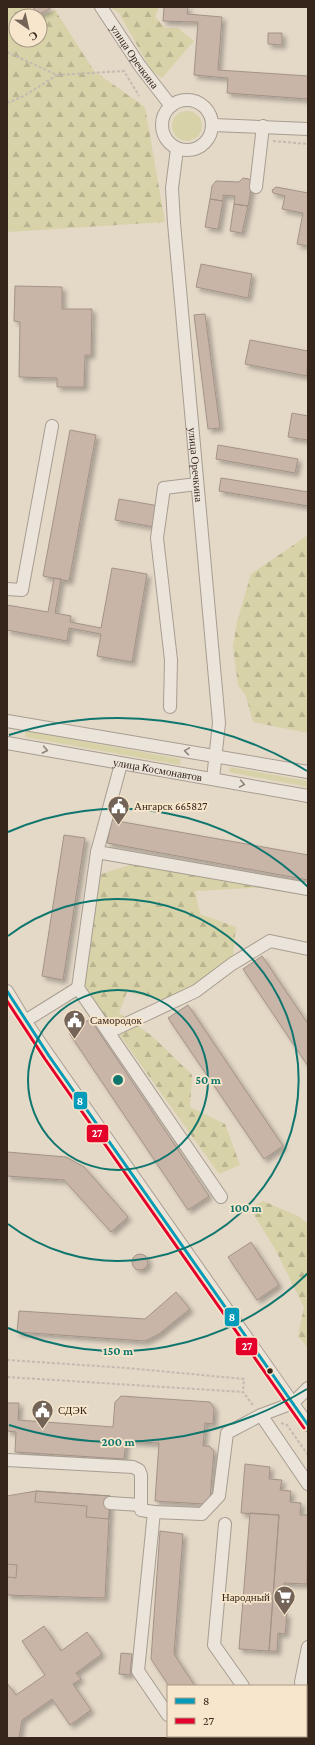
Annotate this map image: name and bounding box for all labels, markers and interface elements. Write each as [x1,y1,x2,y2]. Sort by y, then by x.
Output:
north arrow [8,8,48,48]
street label: улица Оречкина [108,23,161,91]
text: С [27,29,40,44]
street label: улица Оречкина [186,427,205,503]
one-way arrow [42,745,48,754]
one-way arrow [184,747,190,756]
street label: улица Космонавтов [112,756,203,783]
one-way arrow [239,780,245,788]
public building icon: Ангарск 665827 [105,793,131,826]
place label: Ангарск 665827 [134,800,207,812]
public building icon: Самородок [62,1007,88,1040]
place label: Самородок [90,1014,142,1026]
centre of rings [111,1073,125,1087]
text: 50 m [195,1073,222,1087]
line badge: 8 [73,1091,88,1110]
text: 8 [77,1095,83,1107]
line badge: 27 [86,1124,109,1143]
text: 27 [92,1127,102,1139]
text: 100 m [230,1201,263,1215]
line badge: 8 [224,1307,240,1327]
text: 8 [229,1311,235,1323]
line badge: 27 [235,1337,258,1356]
text: 27 [242,1340,252,1352]
text: 150 m [103,1344,134,1358]
unlabelled marker [265,1366,275,1376]
public building icon: СДЭК [30,1397,56,1430]
place label: СДЭК [58,1404,88,1416]
text: 200 m [101,1435,135,1449]
supermarket icon: Народный [272,1584,298,1617]
place label: Народный [222,1591,270,1603]
legend [167,1685,307,1737]
text: 8 [203,1694,209,1708]
text: 27 [203,1714,215,1728]

